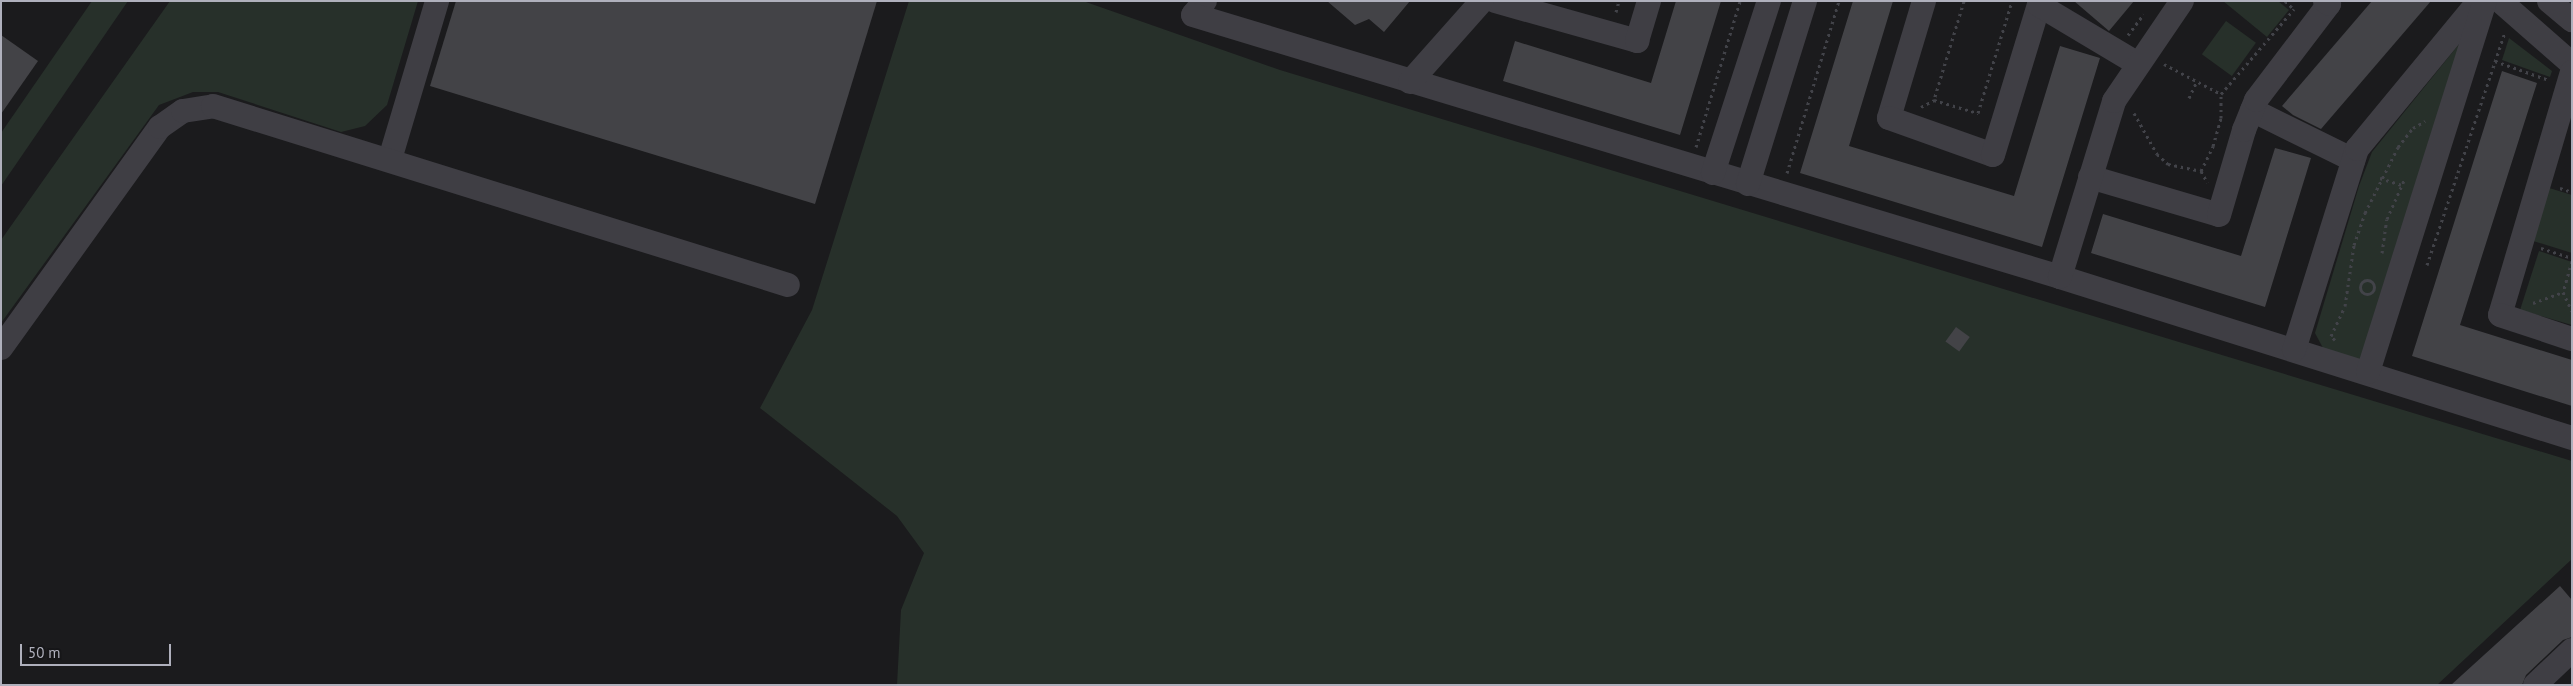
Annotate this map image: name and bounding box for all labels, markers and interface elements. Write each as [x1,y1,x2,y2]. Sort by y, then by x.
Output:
scale bar [22,634,174,666]
text: 50 m [28,643,61,662]

